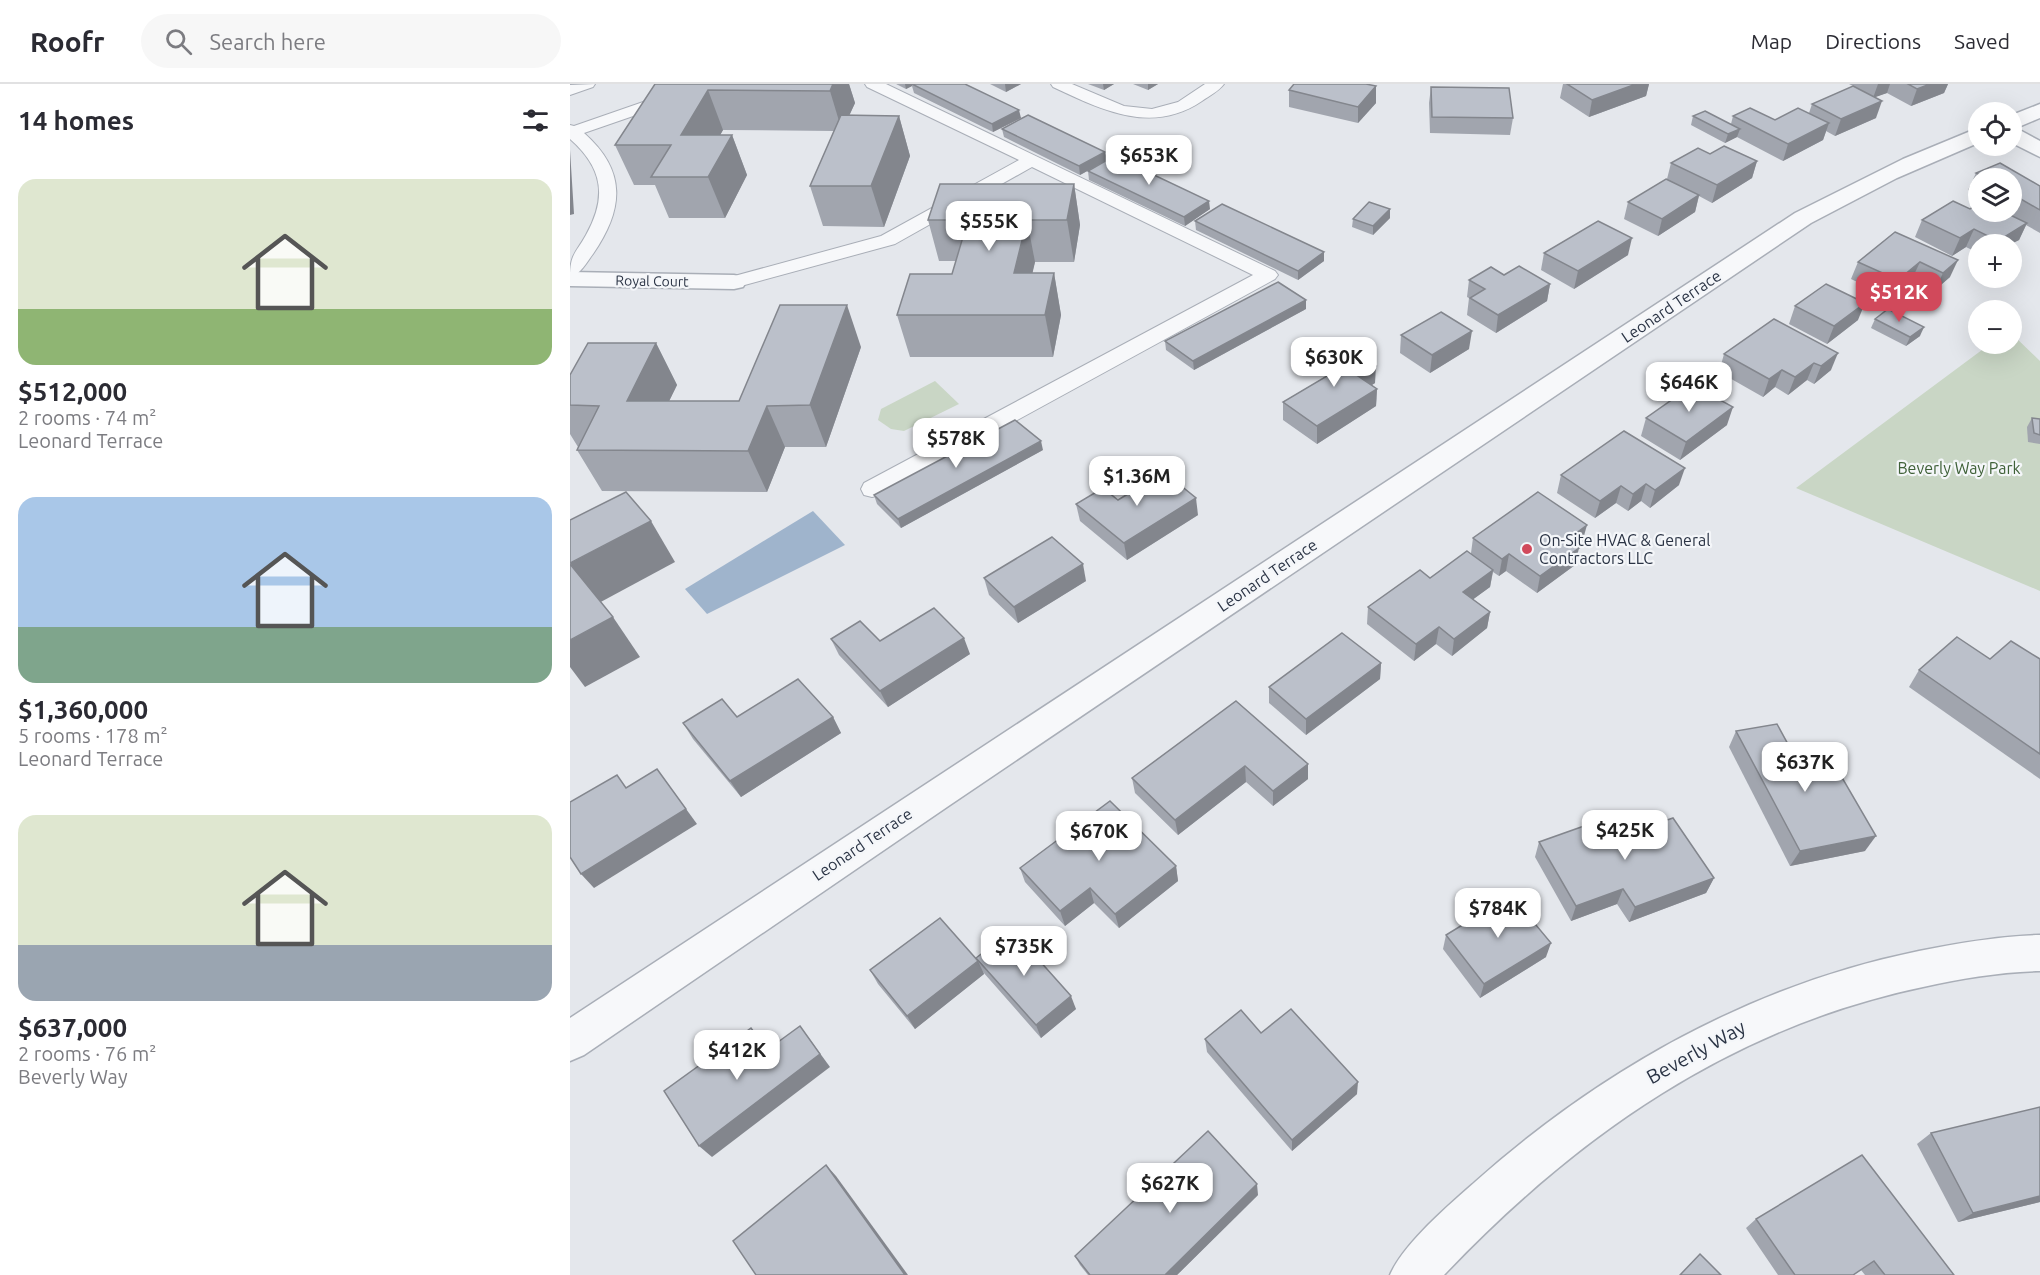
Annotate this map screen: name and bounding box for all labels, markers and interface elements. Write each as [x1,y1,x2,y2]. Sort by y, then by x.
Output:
search box [141,14,561,68]
icon: search [162,25,195,58]
text: Roofr [30,26,105,57]
text: Search here [210,29,326,54]
text: Map [1751,29,1792,53]
text: Directions [1825,29,1921,53]
text: Saved [1954,29,2010,53]
map controls [1968,102,2022,354]
button: locate [1968,102,2022,156]
icon: filters [519,104,552,137]
text: 14 homes [18,106,134,135]
pin: $653K [1107,135,1191,186]
text: $653K [1120,143,1178,166]
button: layers [1968,168,2022,222]
pin: $555K [947,201,1031,252]
text: $555K [960,209,1018,232]
icon: home [231,218,339,326]
button: + [1968,234,2022,288]
street label: Leonard Terrace [1618,266,1724,346]
street label: Royal Court [615,272,689,290]
pin: $512K [1857,272,1941,323]
text: $512K [1870,280,1928,303]
button: − [1968,300,2022,354]
pin: $630K [1292,337,1376,388]
text: $630K [1305,345,1363,368]
pin: $646K [1647,362,1731,413]
text: $646K [1660,370,1718,393]
text: $512,000 [18,377,127,406]
text: 2 rooms · 74 m² [18,406,156,429]
pin: $578K [914,418,998,469]
text: $578K [927,426,985,449]
text: Leonard Terrace [18,429,163,452]
pin: $1.36M [1088,456,1186,507]
park label: Beverly Way Park [1897,459,2021,477]
text: $1.36M [1103,464,1171,487]
place label: On-Site HVAC & General Contractors LLC [1539,531,1710,567]
street label: Leonard Terrace [1214,535,1320,615]
icon: home [231,536,339,644]
marker: On-Site HVAC & General Contractors LLC [1520,542,1534,556]
text: $1,360,000 [18,695,148,724]
text: 5 rooms · 178 m² [18,724,168,747]
pin: $637K [1763,742,1847,793]
text: Leonard Terrace [18,747,163,770]
text: $637K [1776,750,1834,773]
street label: Leonard Terrace [809,804,915,884]
pin: $425K [1583,810,1667,861]
pin: $670K [1057,811,1141,862]
text: $425K [1596,818,1654,841]
text: $670K [1070,819,1128,842]
icon: home [231,854,339,962]
pin: $784K [1456,888,1540,939]
text: $784K [1469,896,1527,919]
pin: $735K [982,926,1066,977]
text: $735K [995,934,1053,957]
text: $637,000 [18,1013,127,1042]
street label: Beverly Way [1642,1015,1750,1088]
pin: $412K [695,1030,779,1081]
text: $412K [708,1038,766,1061]
text: 2 rooms · 76 m² [18,1042,156,1065]
text: Beverly Way [18,1065,128,1088]
pin: $627K [1128,1163,1212,1214]
text: $627K [1141,1171,1199,1194]

